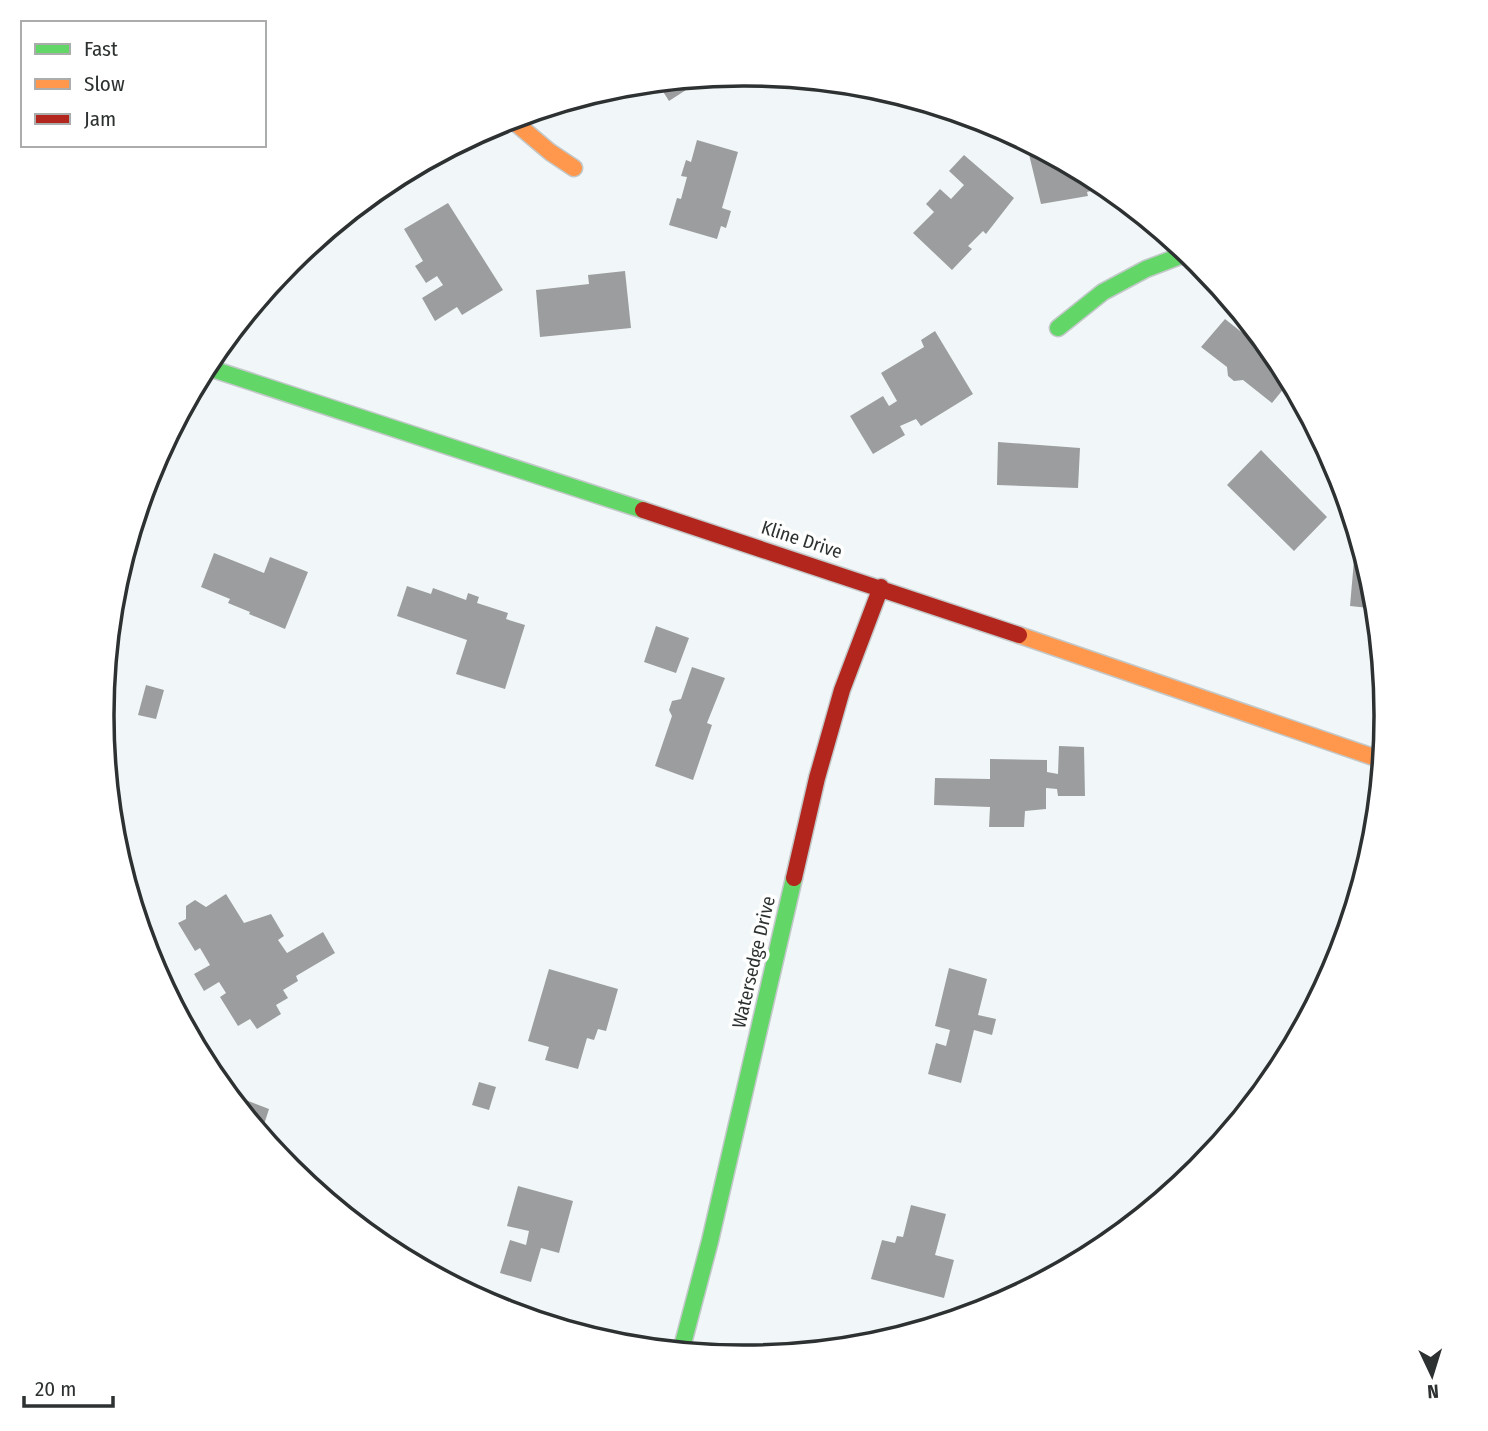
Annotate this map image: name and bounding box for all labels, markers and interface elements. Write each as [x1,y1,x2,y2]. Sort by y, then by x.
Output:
legend [21,21,266,147]
text: Fast [84,36,118,62]
text: Slow [84,71,125,97]
text: Jam [84,106,116,132]
street label: Kline Drive [758,516,845,563]
street label: Watersedge Drive [727,894,780,1030]
north arrow [1397,1340,1467,1410]
scale bar [24,1364,114,1408]
text: 20 m [35,1376,76,1402]
text: N [1427,1380,1440,1403]

